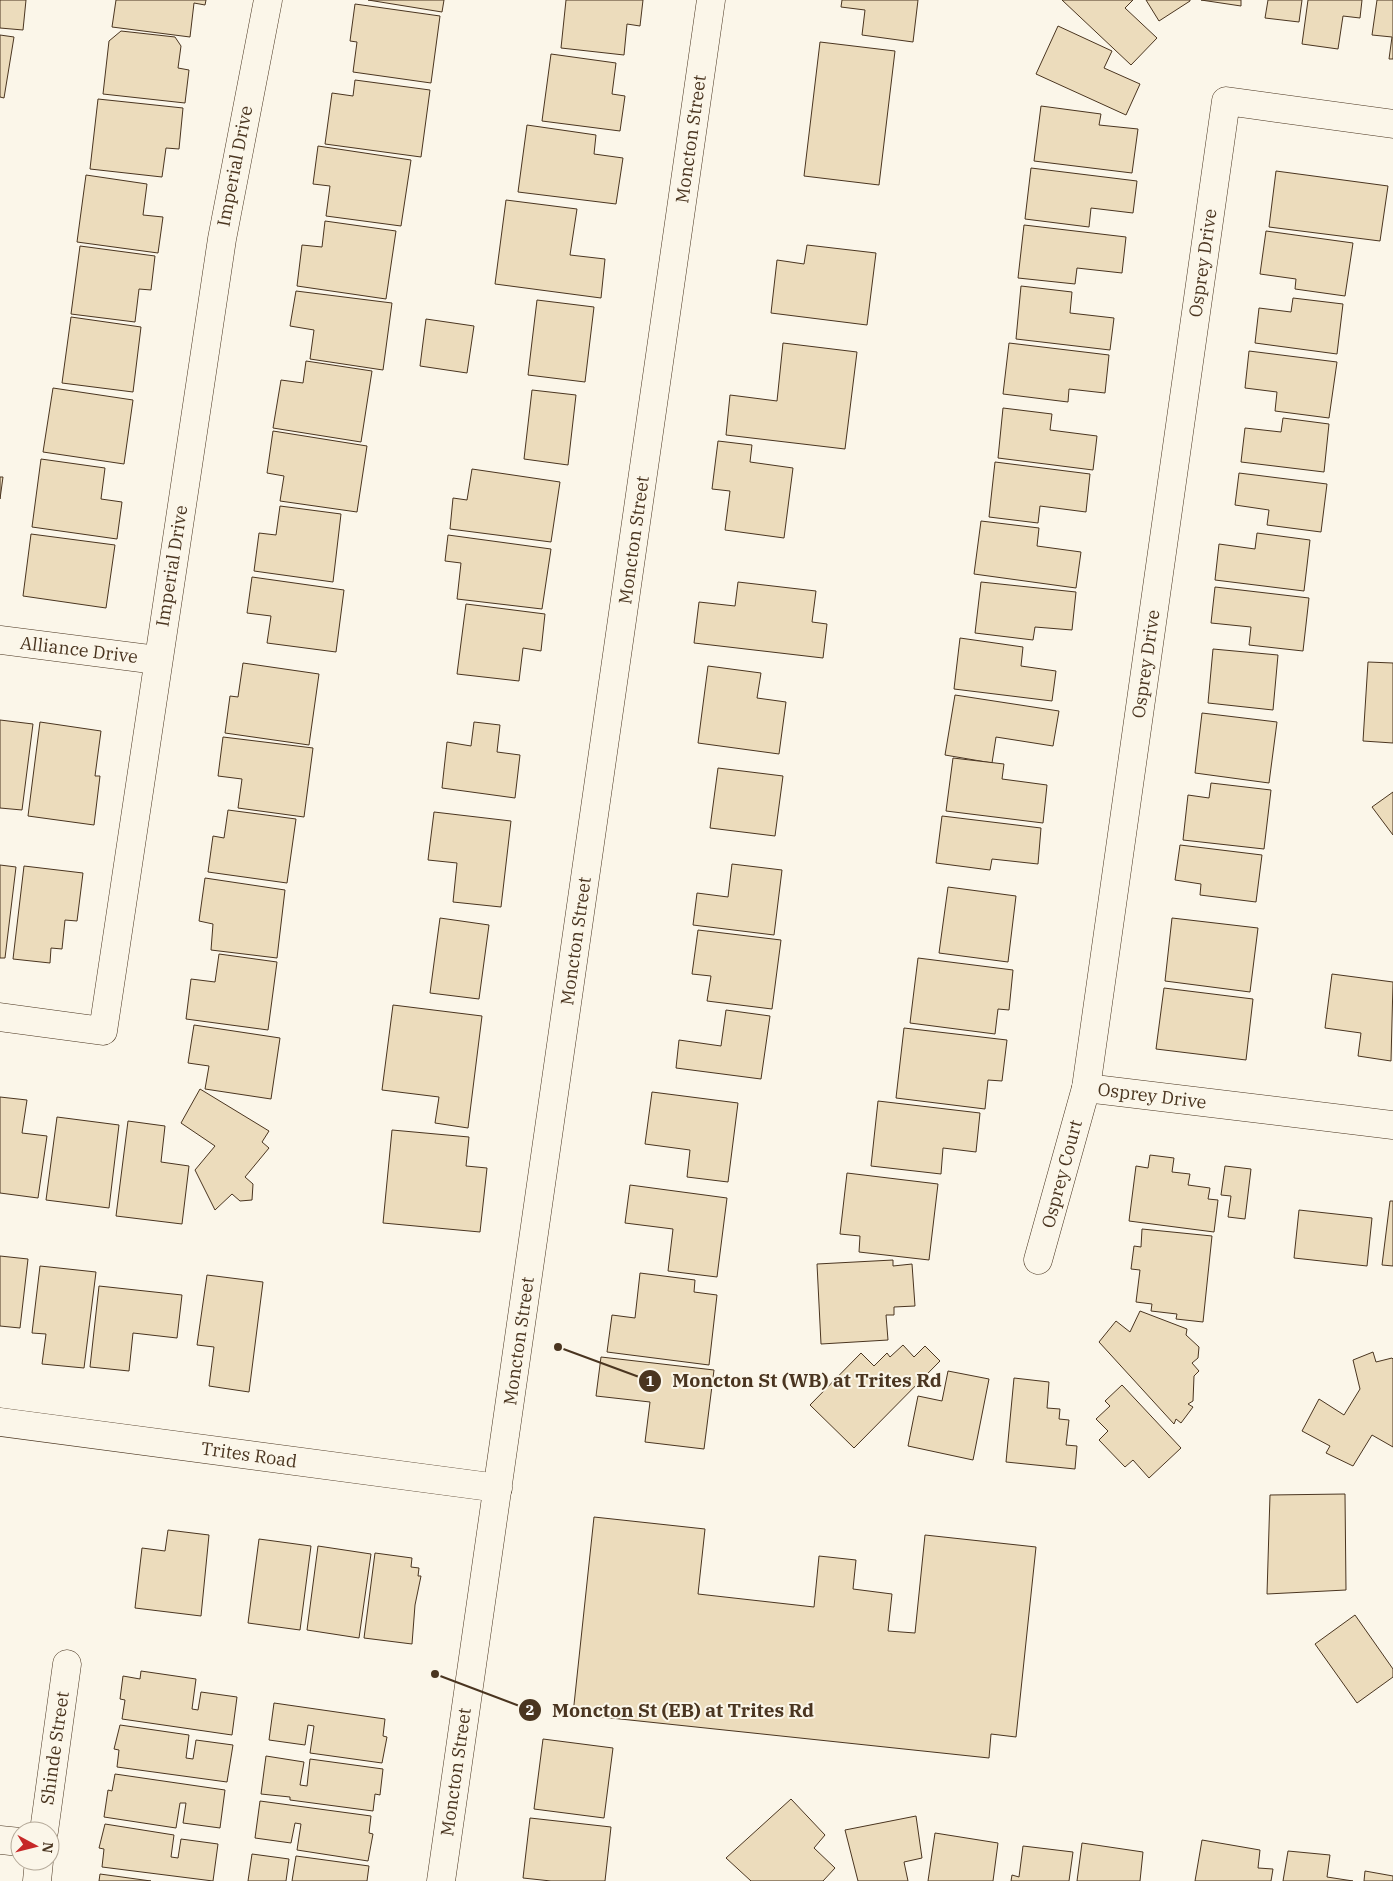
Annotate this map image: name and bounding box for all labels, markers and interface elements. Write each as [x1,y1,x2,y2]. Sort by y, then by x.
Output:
street label: Moncton Street [670,73,711,205]
street label: Imperial Drive [212,103,258,228]
street label: Osprey Drive [1183,207,1222,319]
street label: Moncton Street [613,474,654,606]
street label: Imperial Drive [151,504,192,628]
street label: Osprey Drive [1126,608,1165,720]
street label: Alliance Drive [19,631,139,668]
street label: Moncton Street [555,875,596,1007]
street label: Osprey Drive [1096,1077,1208,1114]
street label: Osprey Court [1036,1117,1087,1231]
street label: Moncton Street [498,1275,539,1407]
callout: Moncton St (WB) at Trites Rd [638,1364,952,1398]
text: Moncton St (WB) at Trites Rd [672,1368,942,1392]
text: 1 [645,1371,655,1390]
street label: Trites Road [199,1436,299,1473]
street label: Shinde Street [35,1690,74,1806]
callout: Moncton St (EB) at Trites Rd [517,1693,824,1727]
text: Moncton St (EB) at Trites Rd [552,1698,814,1722]
text: 2 [525,1700,535,1719]
street label: Moncton Street [435,1706,476,1838]
north arrow [10,1821,60,1871]
text: N [38,1841,58,1854]

